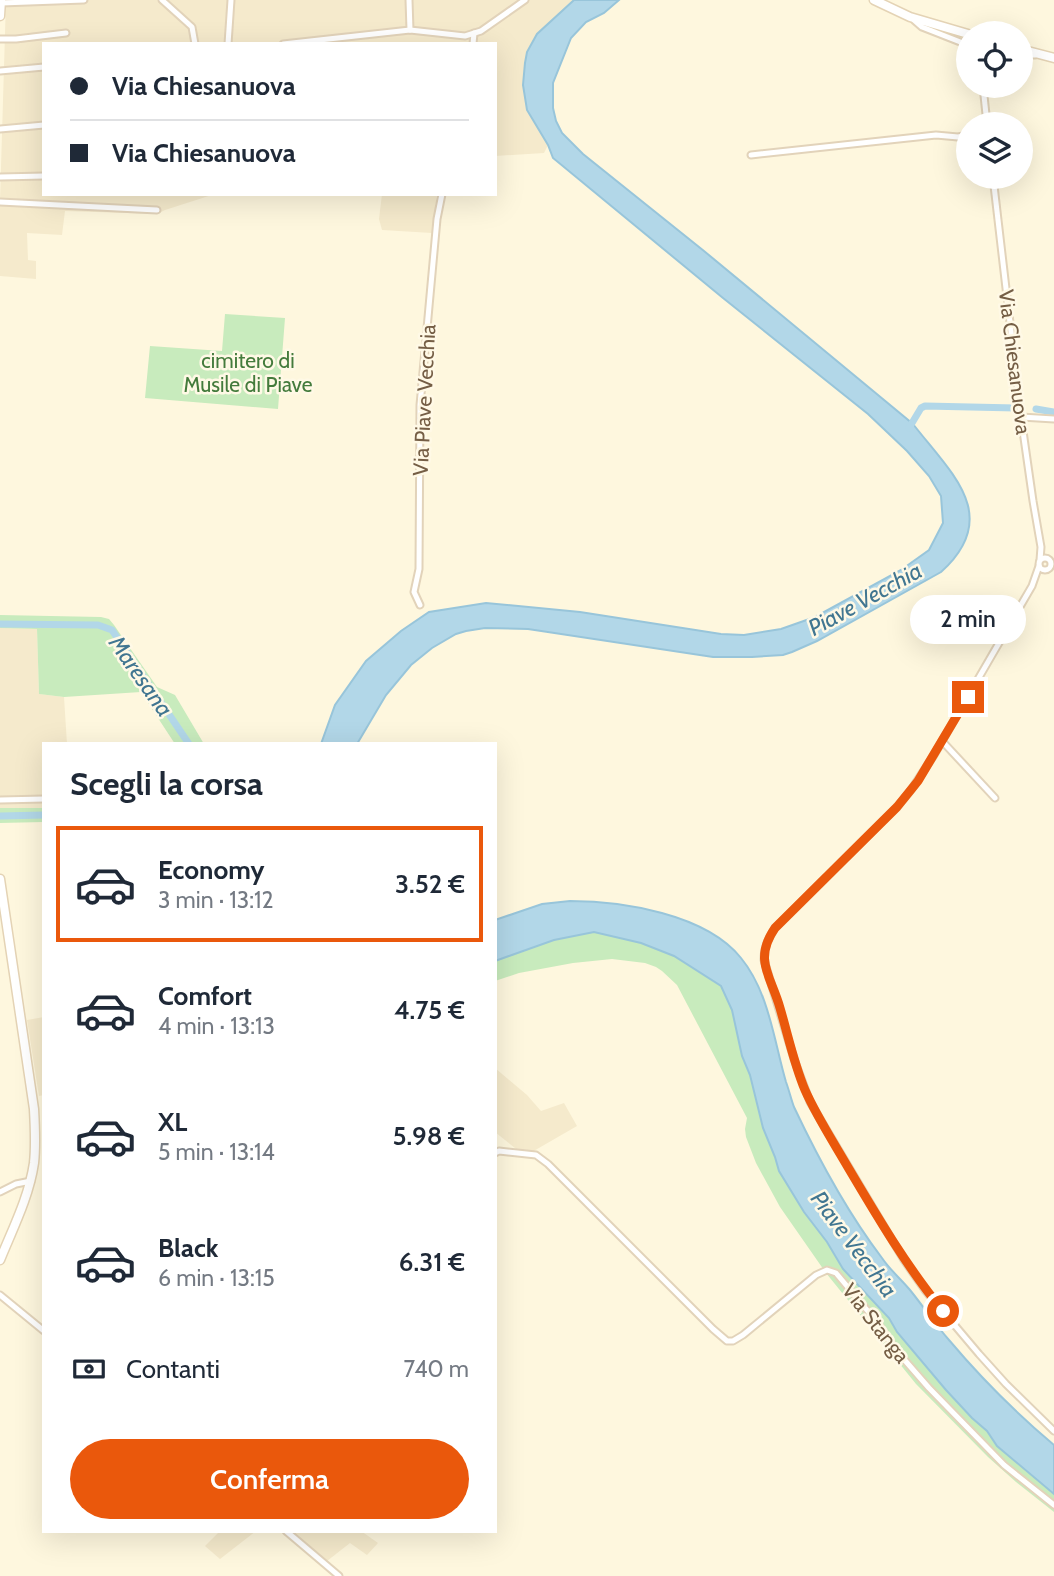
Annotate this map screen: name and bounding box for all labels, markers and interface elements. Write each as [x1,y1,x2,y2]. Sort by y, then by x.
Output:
map controls [956,21,1033,189]
button: locate [956,21,1033,98]
text: Via Chiesanuova [112,70,296,102]
button: layers [956,112,1033,189]
text: Via Chiesanuova [112,137,296,169]
street label: Via Chiesanuova [994,288,1036,436]
street label: Via Piave Vecchia [408,324,440,476]
park label: cimitero di Musile di Piave [183,348,313,397]
water label: Piave Vecchia [803,556,927,642]
callout: 2 min [910,596,1026,644]
text: 2 min [940,605,996,633]
water label: Maresana [102,629,179,722]
route end [952,681,984,713]
text: Scegli la corsa [70,764,263,803]
icon: car [74,853,137,916]
text: Economy [158,854,264,886]
text: 3.52 € [395,868,465,900]
text: 3 min · 13:12 [158,886,274,914]
icon: car [74,979,137,1042]
text: Comfort [158,980,252,1012]
text: 4.75 € [394,994,465,1026]
text: 4 min · 13:13 [158,1012,275,1040]
icon: car [74,1105,137,1168]
text: XL [158,1106,187,1138]
text: 5.98 € [393,1120,465,1152]
text: 5 min · 13:14 [158,1138,275,1166]
water label: Piave Vecchia [805,1185,903,1303]
icon: car [74,1231,137,1294]
text: Black [158,1232,218,1264]
text: 6.31 € [399,1246,465,1278]
text: 6 min · 13:15 [158,1264,275,1292]
street label: Via Stanga [837,1278,915,1368]
route start [927,1295,959,1327]
icon: cash [70,1350,108,1388]
text: Contanti [126,1353,220,1385]
text: 740 m [404,1355,469,1383]
button: Conferma [70,1439,469,1519]

